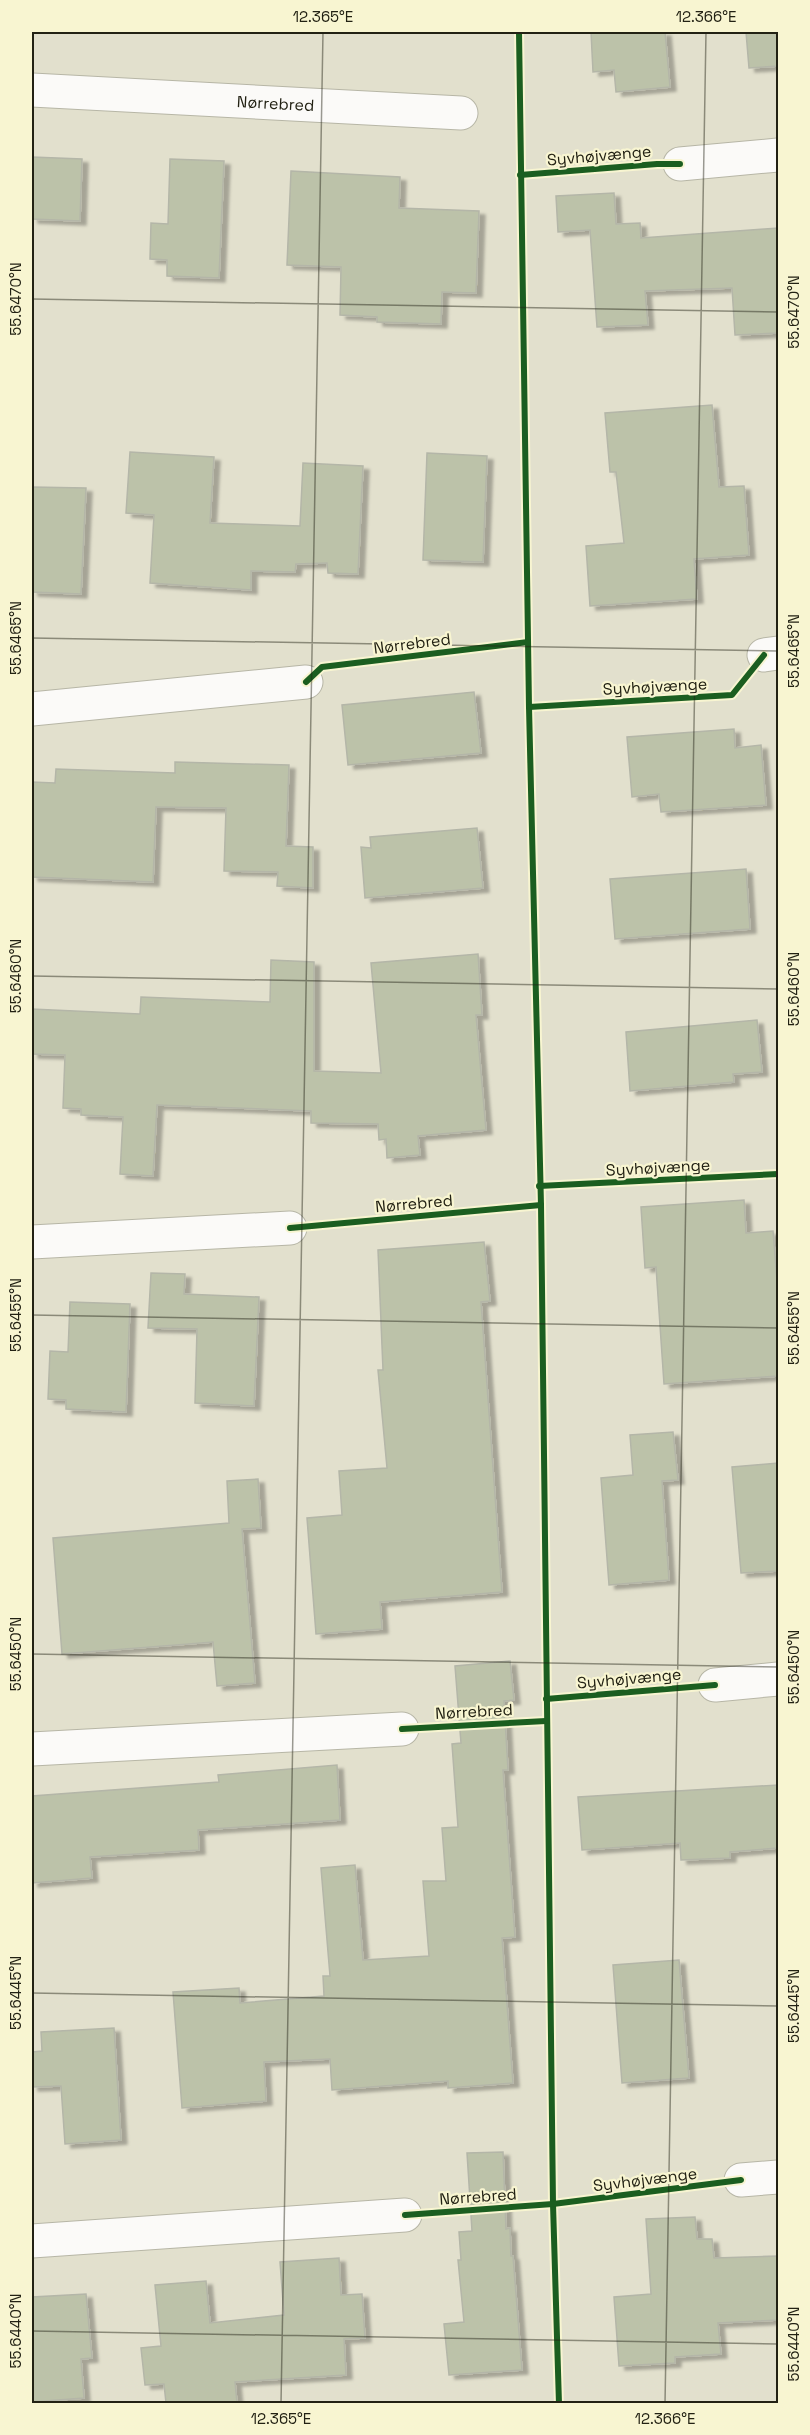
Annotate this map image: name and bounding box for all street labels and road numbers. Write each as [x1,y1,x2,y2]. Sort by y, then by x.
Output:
street label: Nørrebred [236,91,315,116]
street label: Syvhøjvænge [546,140,652,171]
street label: Nørrebred [372,628,452,659]
street label: Syvhøjvænge [602,673,708,700]
street label: Syvhøjvænge [605,1154,711,1181]
street label: Nørrebred [374,1190,454,1217]
street label: Syvhøjvænge [576,1663,682,1694]
street label: Nørrebred [435,1699,513,1724]
street label: Syvhøjvænge [592,2163,698,2196]
street label: Nørrebred [439,2183,517,2210]

